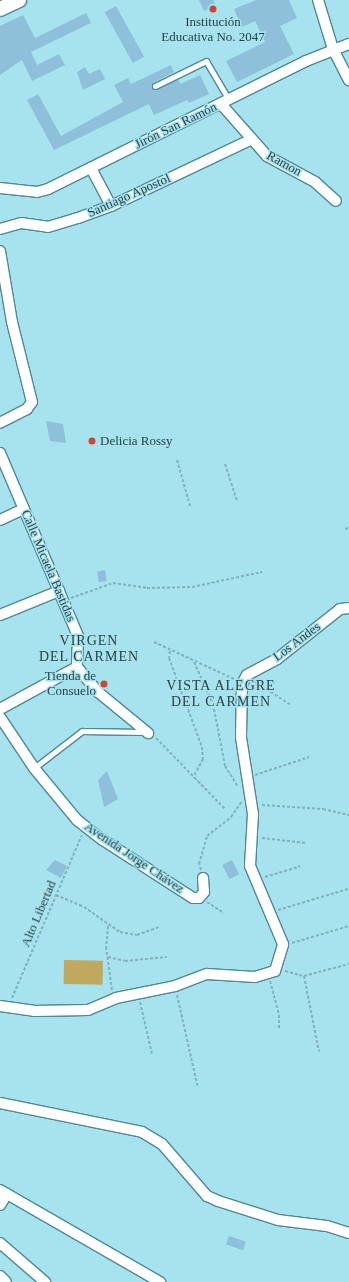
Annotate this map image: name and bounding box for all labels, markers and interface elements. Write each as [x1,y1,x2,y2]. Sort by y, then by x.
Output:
marker: Institución Educativa No. 2047 [208,4,218,14]
place label: Institución Educativa No. 2047 [161,15,265,46]
street label: Jirón San Ramón [132,99,220,153]
street label: Ramon [264,148,304,180]
street label: Santiago Apostol [85,171,173,221]
place label: Delicia Rossy [100,433,173,449]
marker: Delicia Rossy [87,436,97,446]
street label: Calle Micaela Bastidas [17,508,79,624]
street label: Los Andes [270,619,324,665]
district label: VIRGEN DEL CARMEN [39,633,139,666]
place label: Tienda de Consuelo [45,669,96,700]
district label: VISTA ALEGRE DEL CARMEN [166,678,276,710]
marker: Tienda de Consuelo [99,679,109,689]
street label: Avenida Jorge Chávez [81,819,187,897]
street label: Alto Libertad [18,879,60,949]

